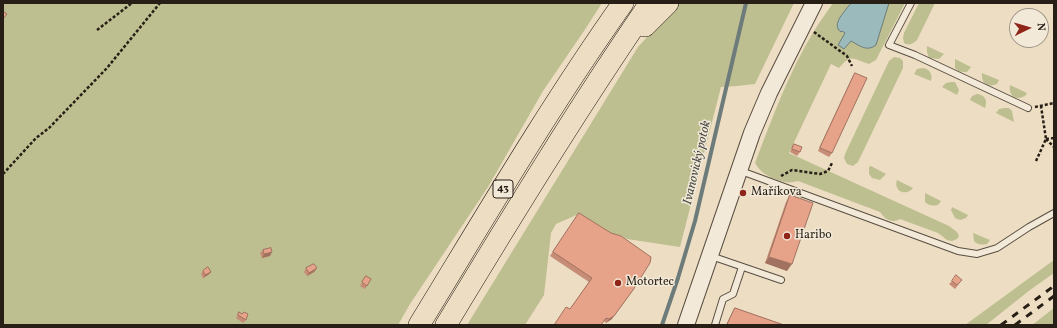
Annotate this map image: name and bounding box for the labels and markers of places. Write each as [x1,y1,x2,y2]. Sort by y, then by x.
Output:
place label: Maříkova [751,186,802,200]
marker: Maříkova [738,188,748,198]
place label: Haribo [795,229,832,243]
marker: Haribo [782,231,792,241]
place label: Motortec [626,276,674,290]
marker: Motortec [613,278,623,288]

